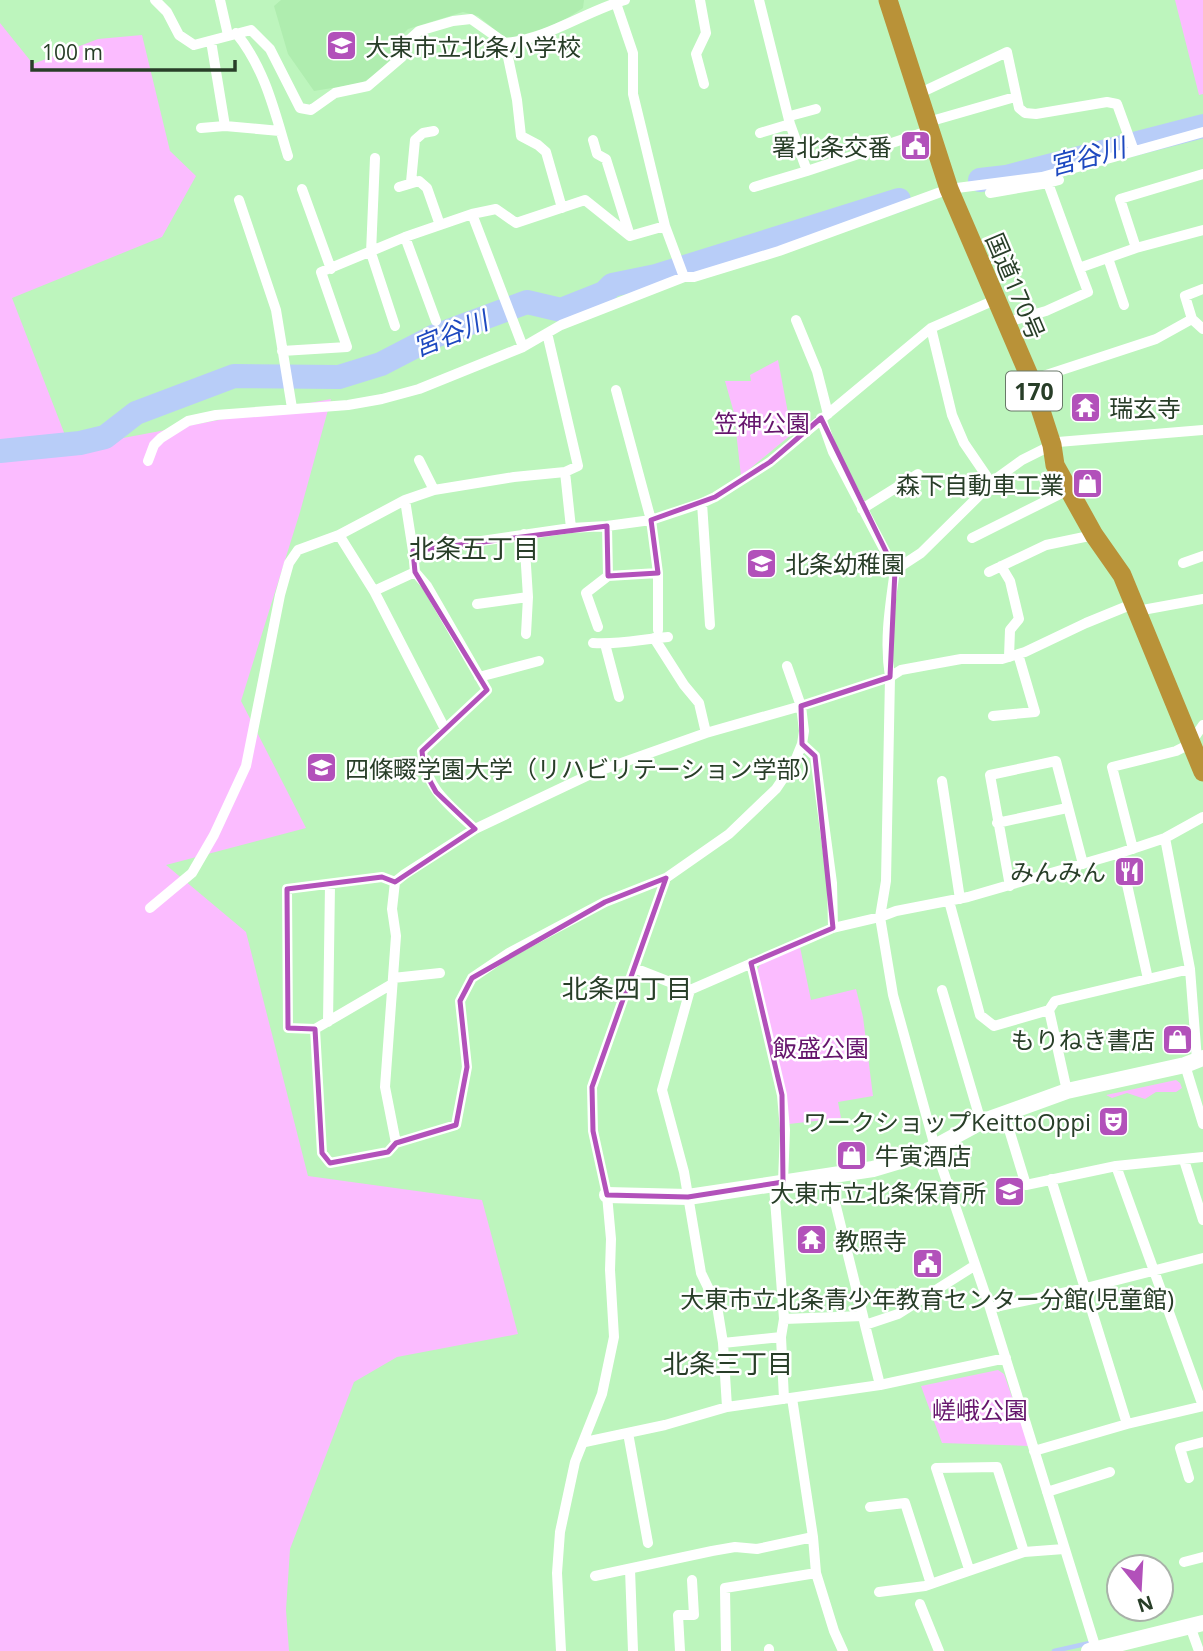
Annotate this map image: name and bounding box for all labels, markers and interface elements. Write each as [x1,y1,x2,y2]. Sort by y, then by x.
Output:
scale bar [32,28,234,72]
school or university icon: 大東市立北条小学校 [325,29,359,63]
place label: 大東市立北条小学校 [365,30,581,63]
text: 100 m [42,38,103,66]
water label: 宮谷川 [1045,128,1132,183]
public building icon: 署北条交番 [898,129,932,163]
place label: 署北条交番 [772,130,892,163]
street label: 国道170号 [979,227,1053,345]
water label: 宮谷川 [407,301,496,364]
road number: 170 [1006,372,1062,410]
temple icon: 瑞玄寺 [1069,390,1103,424]
place label: 瑞玄寺 [1109,391,1181,424]
park label: 笠神公園 [714,406,810,439]
shop icon: 森下自動車工業 [1070,467,1104,501]
place label: 森下自動車工業 [896,468,1064,501]
district label: 北条五丁目 [409,530,539,566]
school or university icon: 北条幼稚園 [745,546,779,580]
place label: 北条幼稚園 [785,547,905,580]
school or university icon: 四條畷学園大学（リハビリテーション学部） [305,751,339,785]
place label: 四條畷学園大学（リハビリテーション学部） [345,752,825,785]
restaurant icon: みんみん [1112,854,1146,888]
place label: みんみん [1010,855,1106,888]
district label: 北条四丁目 [562,970,692,1006]
shop icon: もりねき書店 [1161,1022,1195,1056]
place label: もりねき書店 [1011,1023,1155,1056]
park label: 飯盛公園 [773,1031,869,1064]
theatre icon: ワークショップKeittoOppi [1097,1104,1131,1138]
place label: ワークショップKeittoOppi [803,1105,1091,1138]
shop icon: 牛寅酒店 [835,1138,869,1172]
place label: 牛寅酒店 [875,1139,971,1172]
school or university icon: 大東市立北条保育所 [992,1175,1026,1209]
place label: 大東市立北条保育所 [770,1176,986,1209]
temple icon: 教照寺 [795,1223,829,1257]
place label: 教照寺 [835,1224,907,1257]
public building icon: 大東市立北条青少年教育センター分館(児童館) [910,1247,944,1281]
place label: 大東市立北条青少年教育センター分館(児童館) [680,1282,1174,1315]
district label: 北条三丁目 [663,1345,793,1381]
park label: 嵯峨公園 [932,1393,1028,1426]
north arrow [1105,1553,1175,1623]
text: N [1134,1589,1157,1619]

